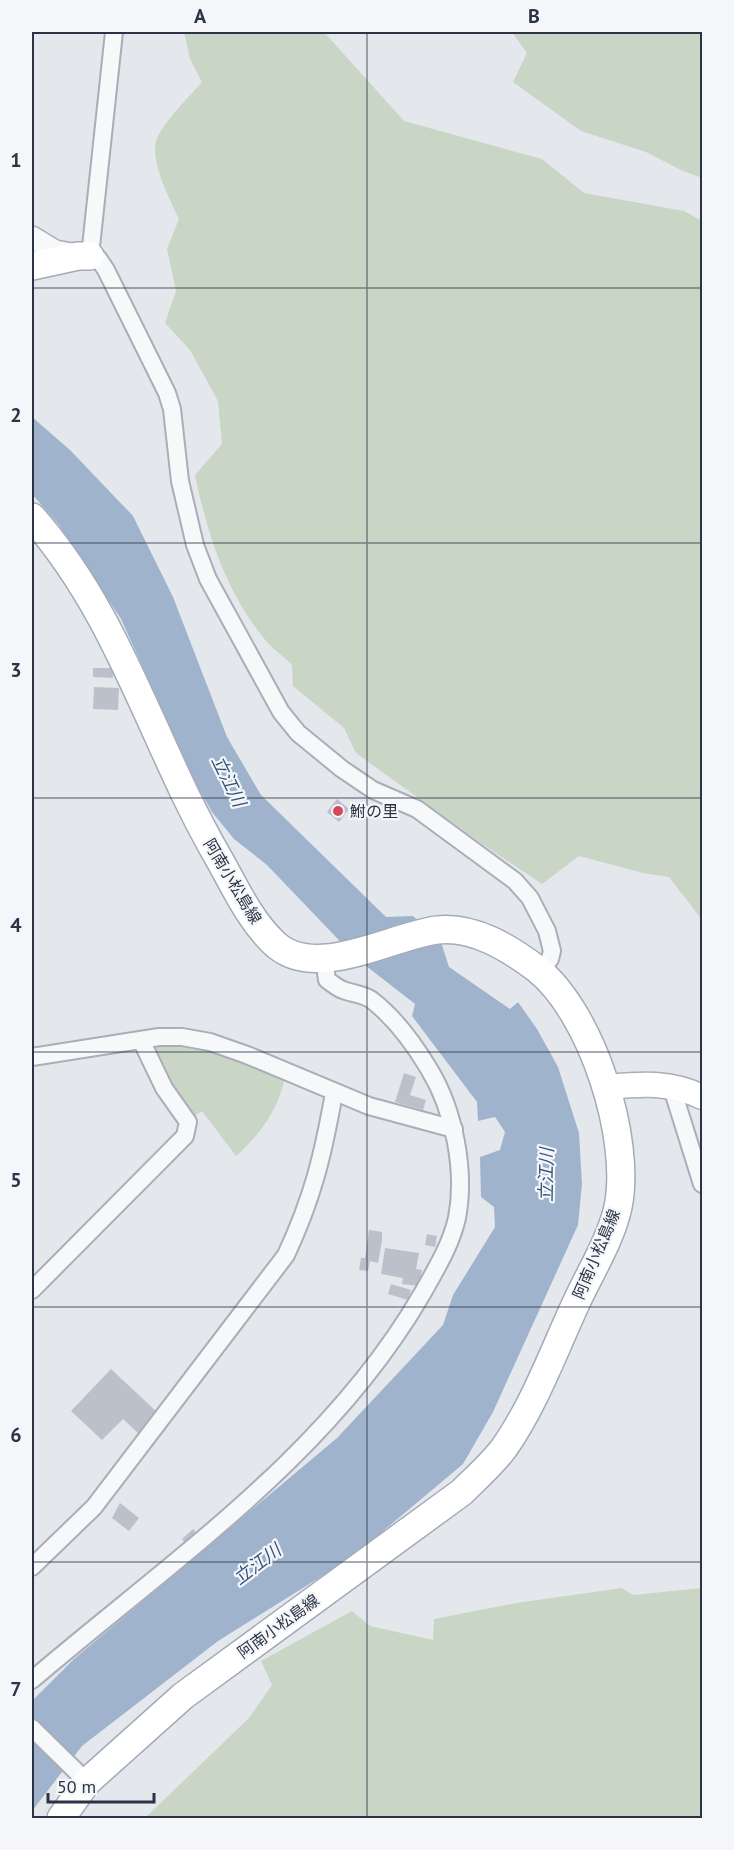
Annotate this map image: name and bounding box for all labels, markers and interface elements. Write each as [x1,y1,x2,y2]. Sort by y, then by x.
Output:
text: A [194,3,207,29]
text: B [528,3,540,29]
text: 1 [10,147,22,173]
text: 2 [10,402,22,428]
text: 3 [10,657,22,683]
water label: 立江川 [207,752,252,812]
place label: 鮒の里 [350,801,398,821]
marker: 鮒の里 [331,804,345,818]
street label: 阿南小松島線 [200,835,266,927]
text: 4 [10,912,22,938]
water label: 立江川 [534,1146,558,1202]
text: 5 [10,1167,22,1193]
street label: 阿南小松島線 [568,1206,624,1302]
text: 6 [10,1422,22,1448]
water label: 立江川 [229,1537,287,1589]
street label: 阿南小松島線 [233,1590,323,1662]
text: 7 [10,1676,22,1702]
scale bar [48,1766,154,1804]
text: 50 m [57,1775,96,1798]

